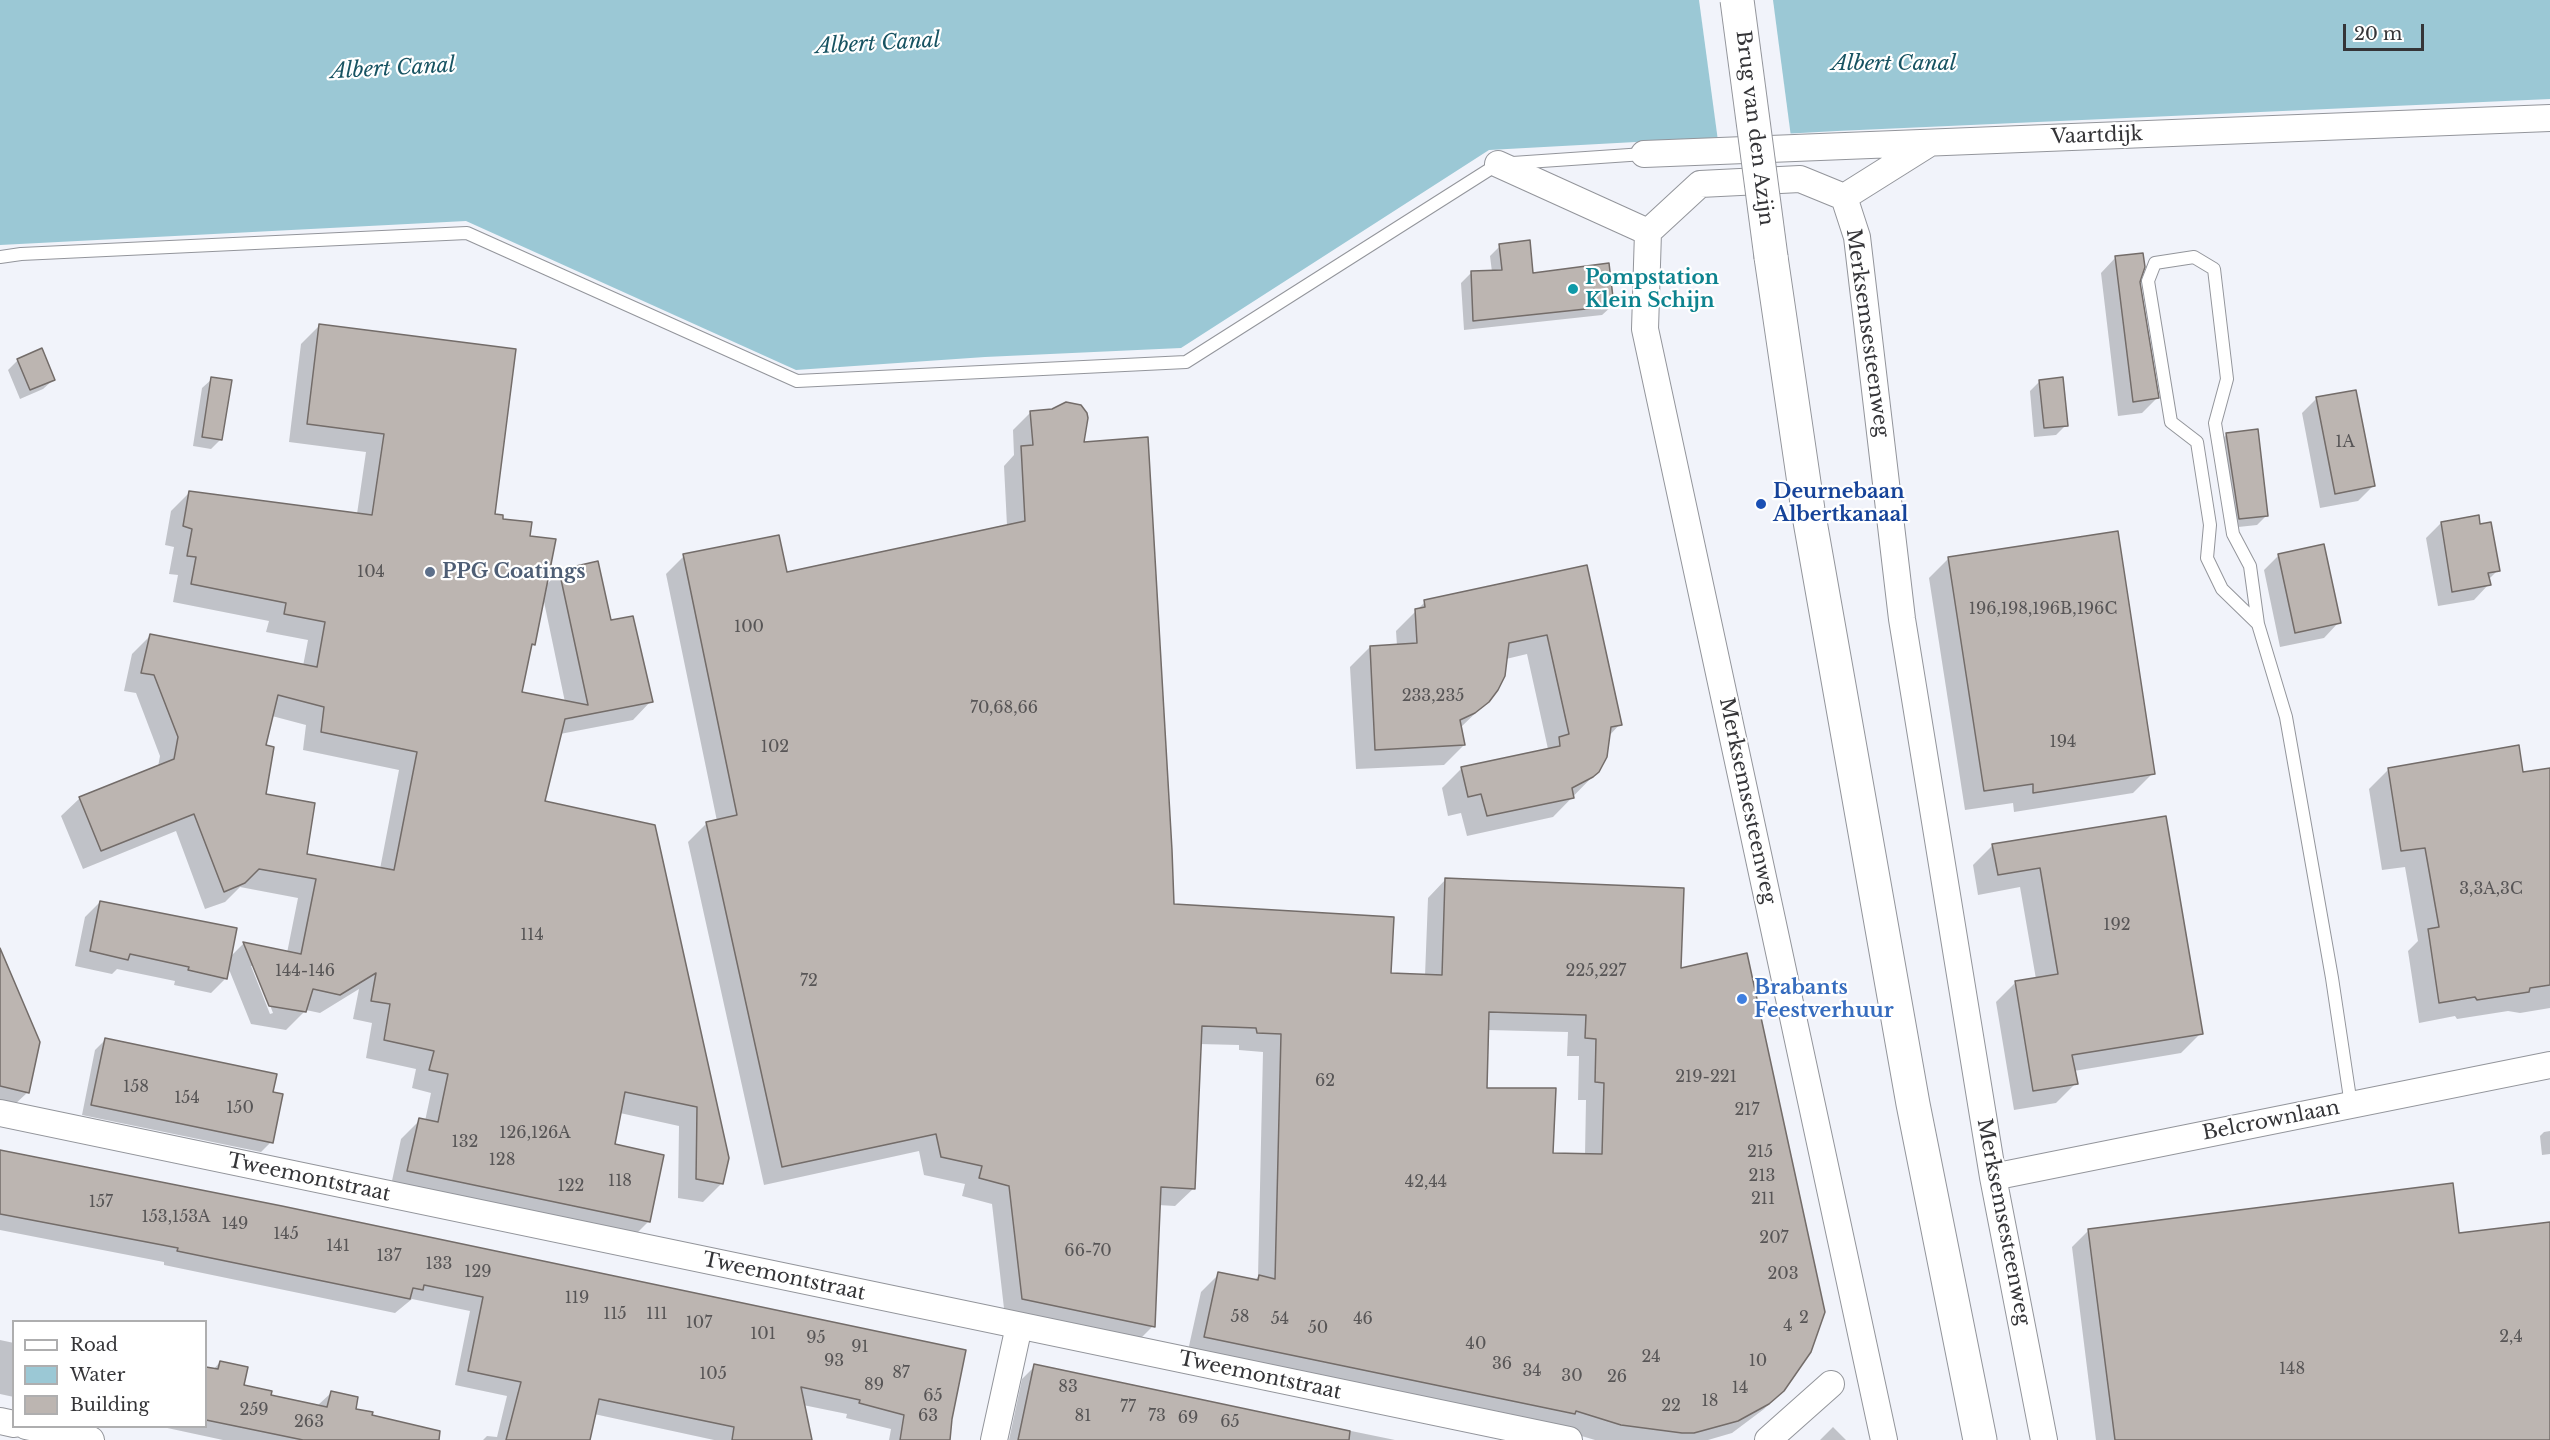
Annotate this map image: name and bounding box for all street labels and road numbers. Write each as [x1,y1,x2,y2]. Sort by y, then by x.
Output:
street label: Brug van den Azijn [1730,29,1778,227]
street label: Vaartdijk [2051,122,2143,150]
street label: Merksemsesteenweg [1840,227,1894,439]
street label: Merksemsesteenweg [1713,696,1781,906]
street label: Belcrownlaan [2200,1096,2342,1146]
street label: Merksemsesteenweg [1971,1117,2035,1327]
street label: Tweemontstraat [225,1149,393,1207]
street label: Tweemontstraat [700,1248,868,1306]
street label: Tweemontstraat [1176,1347,1344,1405]

